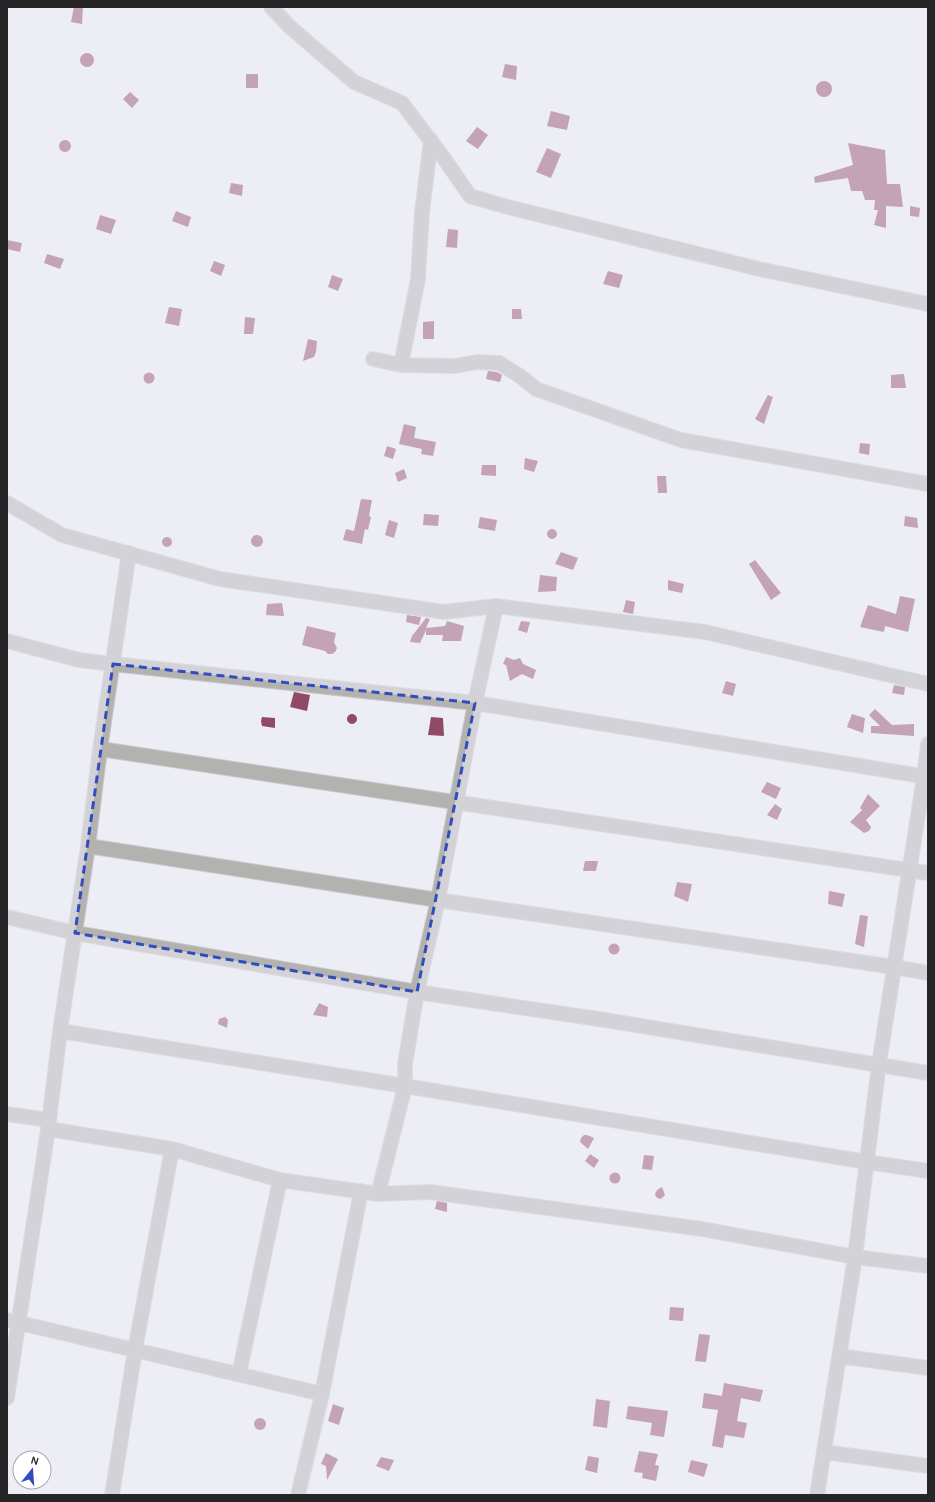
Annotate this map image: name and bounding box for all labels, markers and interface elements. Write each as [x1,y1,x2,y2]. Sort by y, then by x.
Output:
north arrow [12,1450,52,1490]
text: N [29,1454,40,1468]

